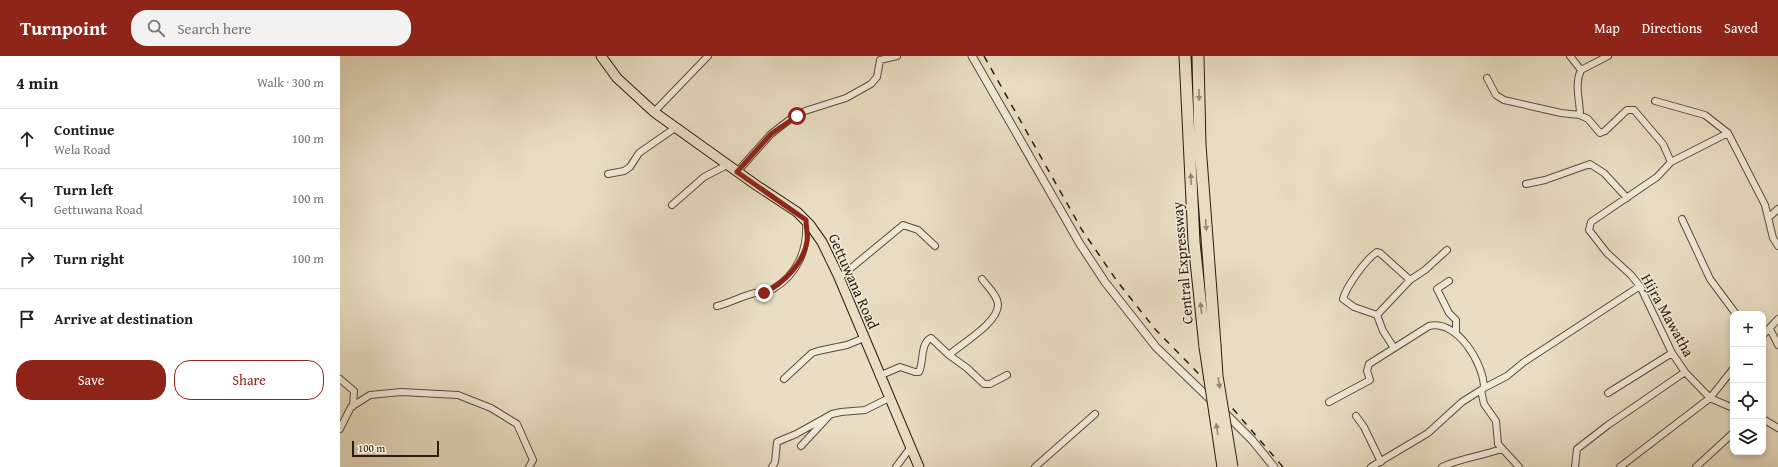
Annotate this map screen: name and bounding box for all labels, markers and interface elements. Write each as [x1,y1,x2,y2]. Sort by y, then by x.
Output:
search box [131,10,411,46]
text: Turnpoint [20,14,107,42]
icon: search [145,17,167,39]
text: Search here [177,18,251,39]
text: Map [1594,18,1620,38]
text: Directions [1642,18,1702,38]
text: Saved [1724,18,1758,38]
text: 4 min [16,70,58,95]
text: Walk · 300 m [257,73,324,92]
one-way arrow [1195,89,1202,101]
route start [788,107,806,125]
text: Continue [54,119,115,140]
icon: ahead [16,128,38,150]
text: 100 m [292,129,324,148]
text: Wela Road [54,140,111,159]
one-way arrow [1187,173,1194,185]
text: Turn left [54,179,113,200]
icon: left [16,188,38,210]
text: 100 m [292,189,324,208]
text: Gettuwana Road [54,200,143,219]
street label: Central Expressway [1166,200,1198,325]
one-way arrow [1202,219,1209,231]
street label: Gettuwana Road [824,230,884,332]
icon: right [16,248,38,270]
text: Turn right [54,248,125,269]
text: 100 m [292,249,324,268]
street label: Hijra Mawatha [1636,270,1700,360]
route end [755,284,773,302]
one-way arrow [1198,302,1204,314]
icon: arrive [16,308,38,330]
text: Arrive at destination [54,308,193,329]
map controls [1730,311,1766,455]
button: + [1730,311,1766,347]
button: − [1730,347,1766,383]
button: Save [16,360,166,400]
button: Share [174,360,324,400]
one-way arrow [1216,377,1222,390]
button: locate [1730,383,1766,419]
button: layers [1730,419,1766,455]
one-way arrow [1214,422,1220,435]
scale bar [352,439,439,458]
text: 100 m [358,440,385,456]

